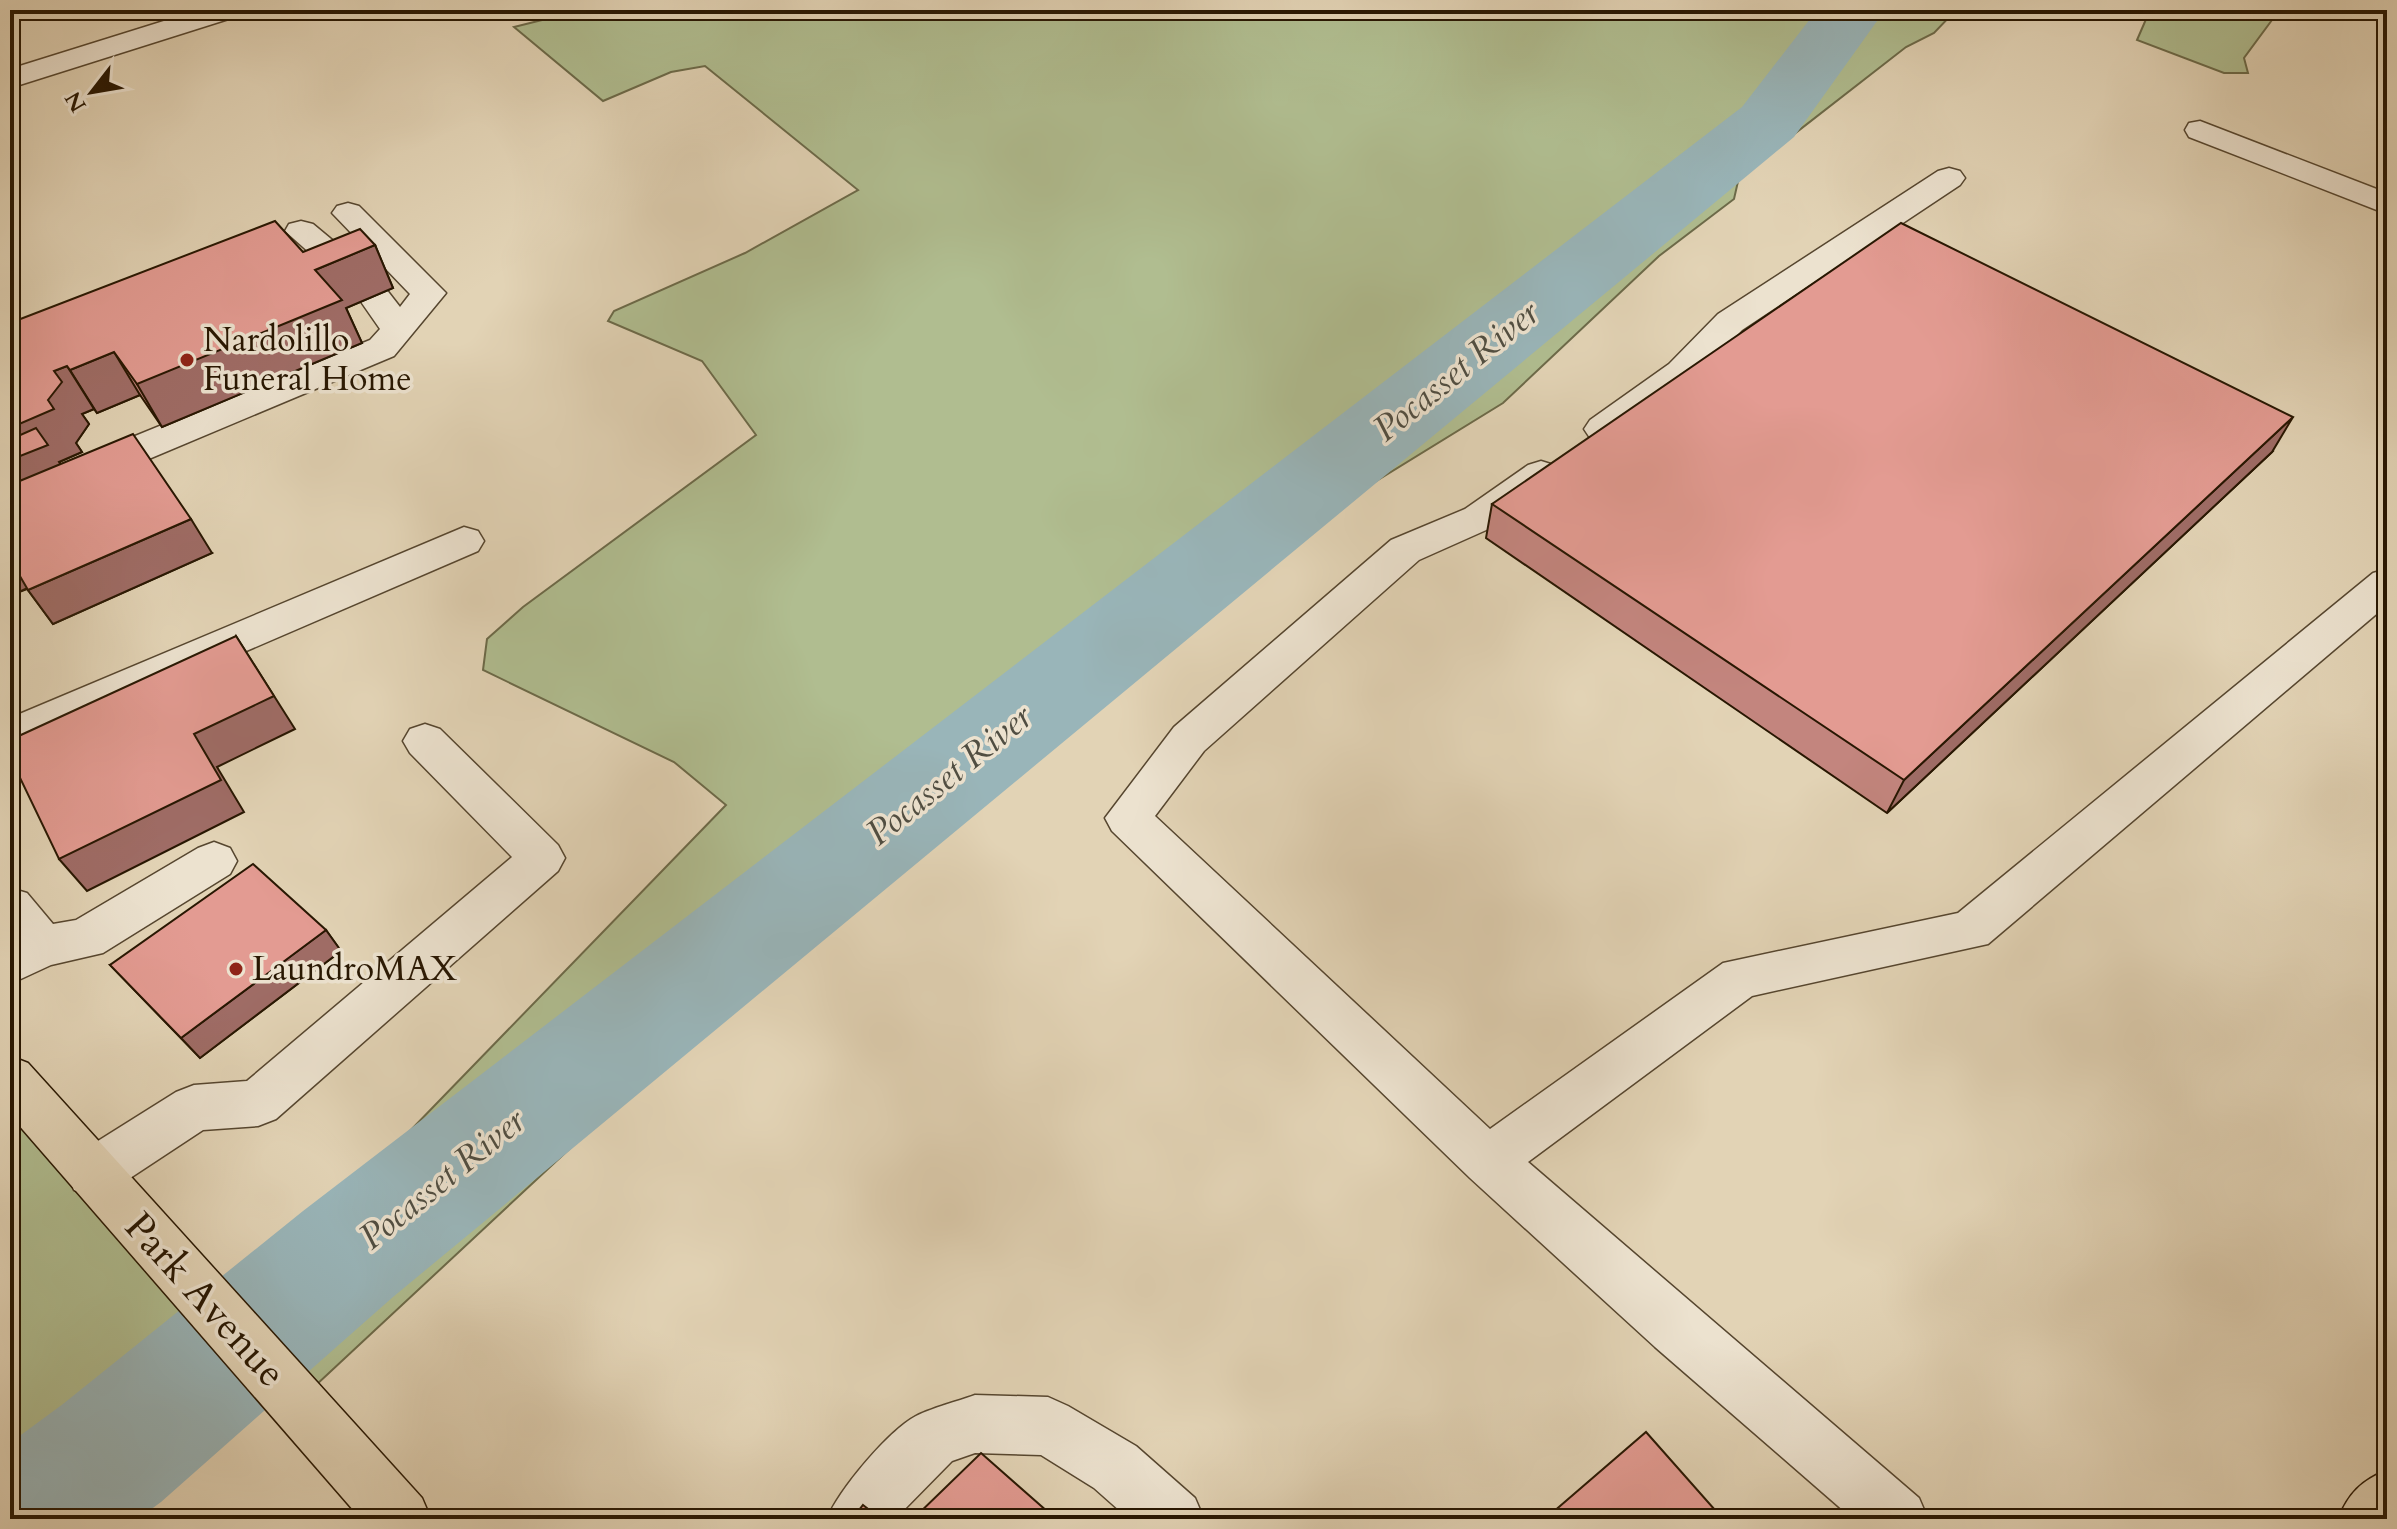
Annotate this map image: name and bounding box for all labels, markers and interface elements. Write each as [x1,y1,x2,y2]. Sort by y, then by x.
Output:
north arrow [52,52,132,132]
text: N [58,86,93,118]
water label: Pocasset River [1363,288,1550,453]
place label: Nardolillo Funeral Home [203,317,412,402]
marker: Nardolillo Funeral Home [178,351,196,369]
water label: Pocasset River [856,692,1043,857]
place label: LaundroMAX [252,946,457,992]
marker: LaundroMAX [227,960,245,978]
water label: Pocasset River [349,1096,536,1261]
street label: Park Avenue [112,1201,298,1399]

